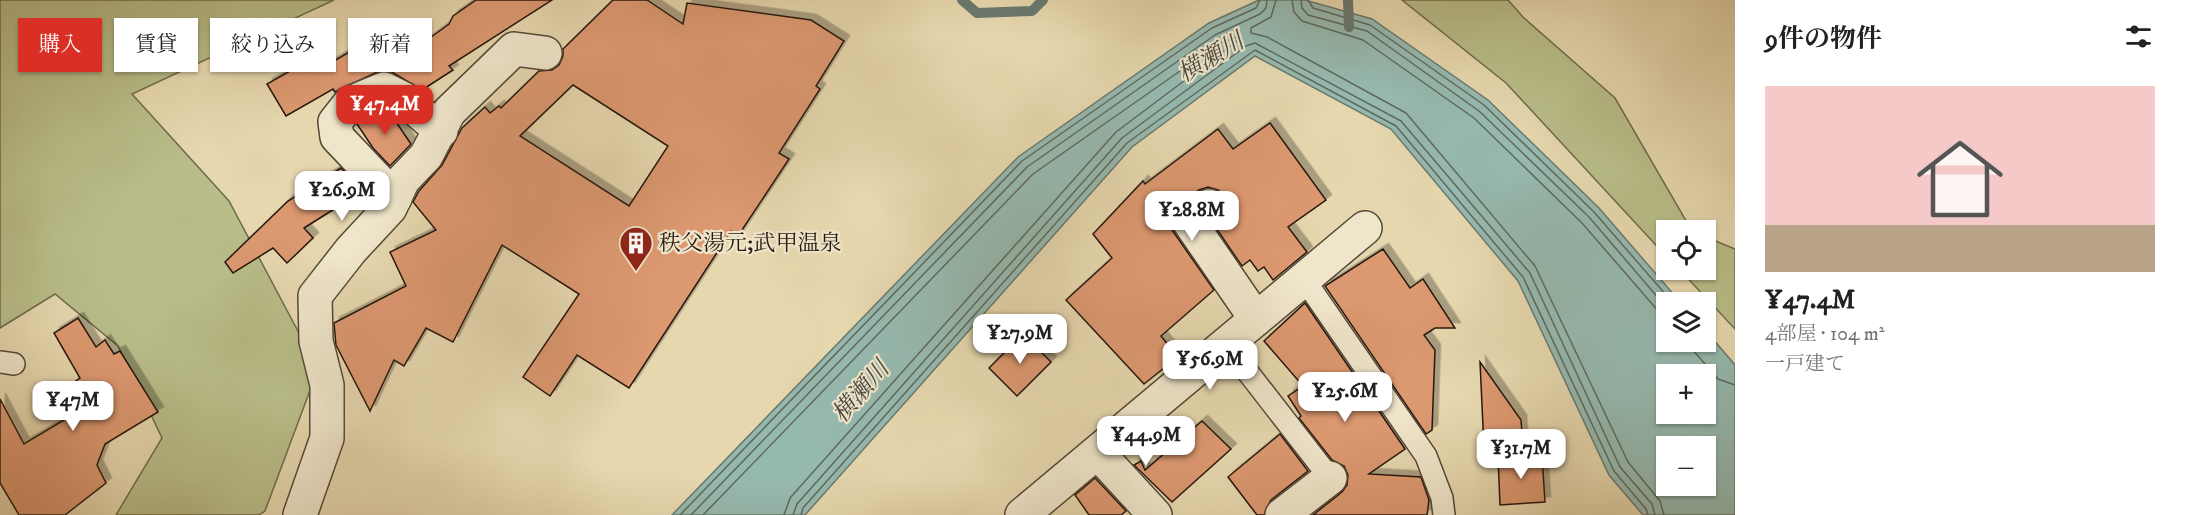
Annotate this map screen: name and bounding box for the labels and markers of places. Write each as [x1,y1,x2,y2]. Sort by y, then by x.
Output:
pin: ¥47.4M [336,85,434,136]
pin: ¥26.9M [293,171,391,222]
pin: ¥28.8M [1143,191,1241,242]
building icon: 秩父湯元;武甲温泉 [618,225,654,272]
place label: 秩父湯元;武甲温泉 [659,230,842,257]
pin: ¥27.9M [971,314,1069,365]
pin: ¥56.9M [1161,340,1259,391]
pin: ¥25.6M [1296,372,1394,423]
pin: ¥47M [37,381,109,432]
pin: ¥44.9M [1097,416,1195,467]
pin: ¥31.7M [1472,429,1570,480]

